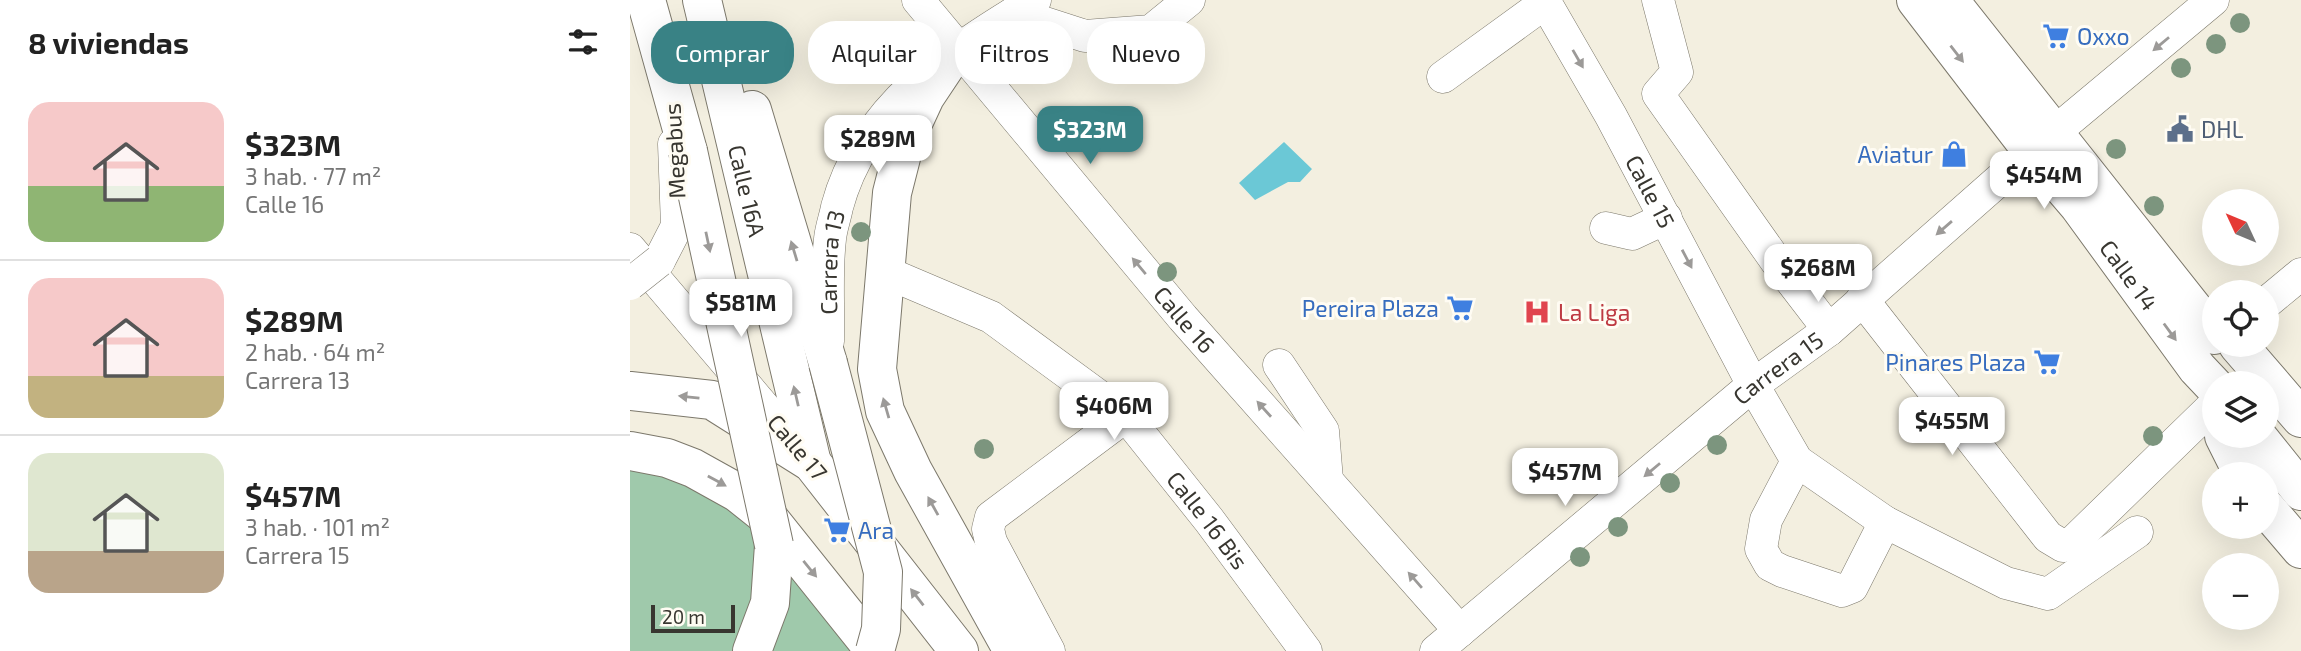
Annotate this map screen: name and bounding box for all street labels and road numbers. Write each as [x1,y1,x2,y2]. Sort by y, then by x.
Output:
street label: Megabus [658,102,690,200]
street label: Calle 16A [723,142,772,240]
street label: Calle 15 [1620,150,1681,232]
street label: Carrera 13 [814,207,850,315]
street label: Calle 14 [2094,234,2164,316]
street label: Calle 16 [1148,280,1221,358]
street label: Carrera 15 [1727,325,1828,410]
street label: Calle 17 [762,408,834,486]
street label: Calle 16 Bis [1161,465,1254,574]

